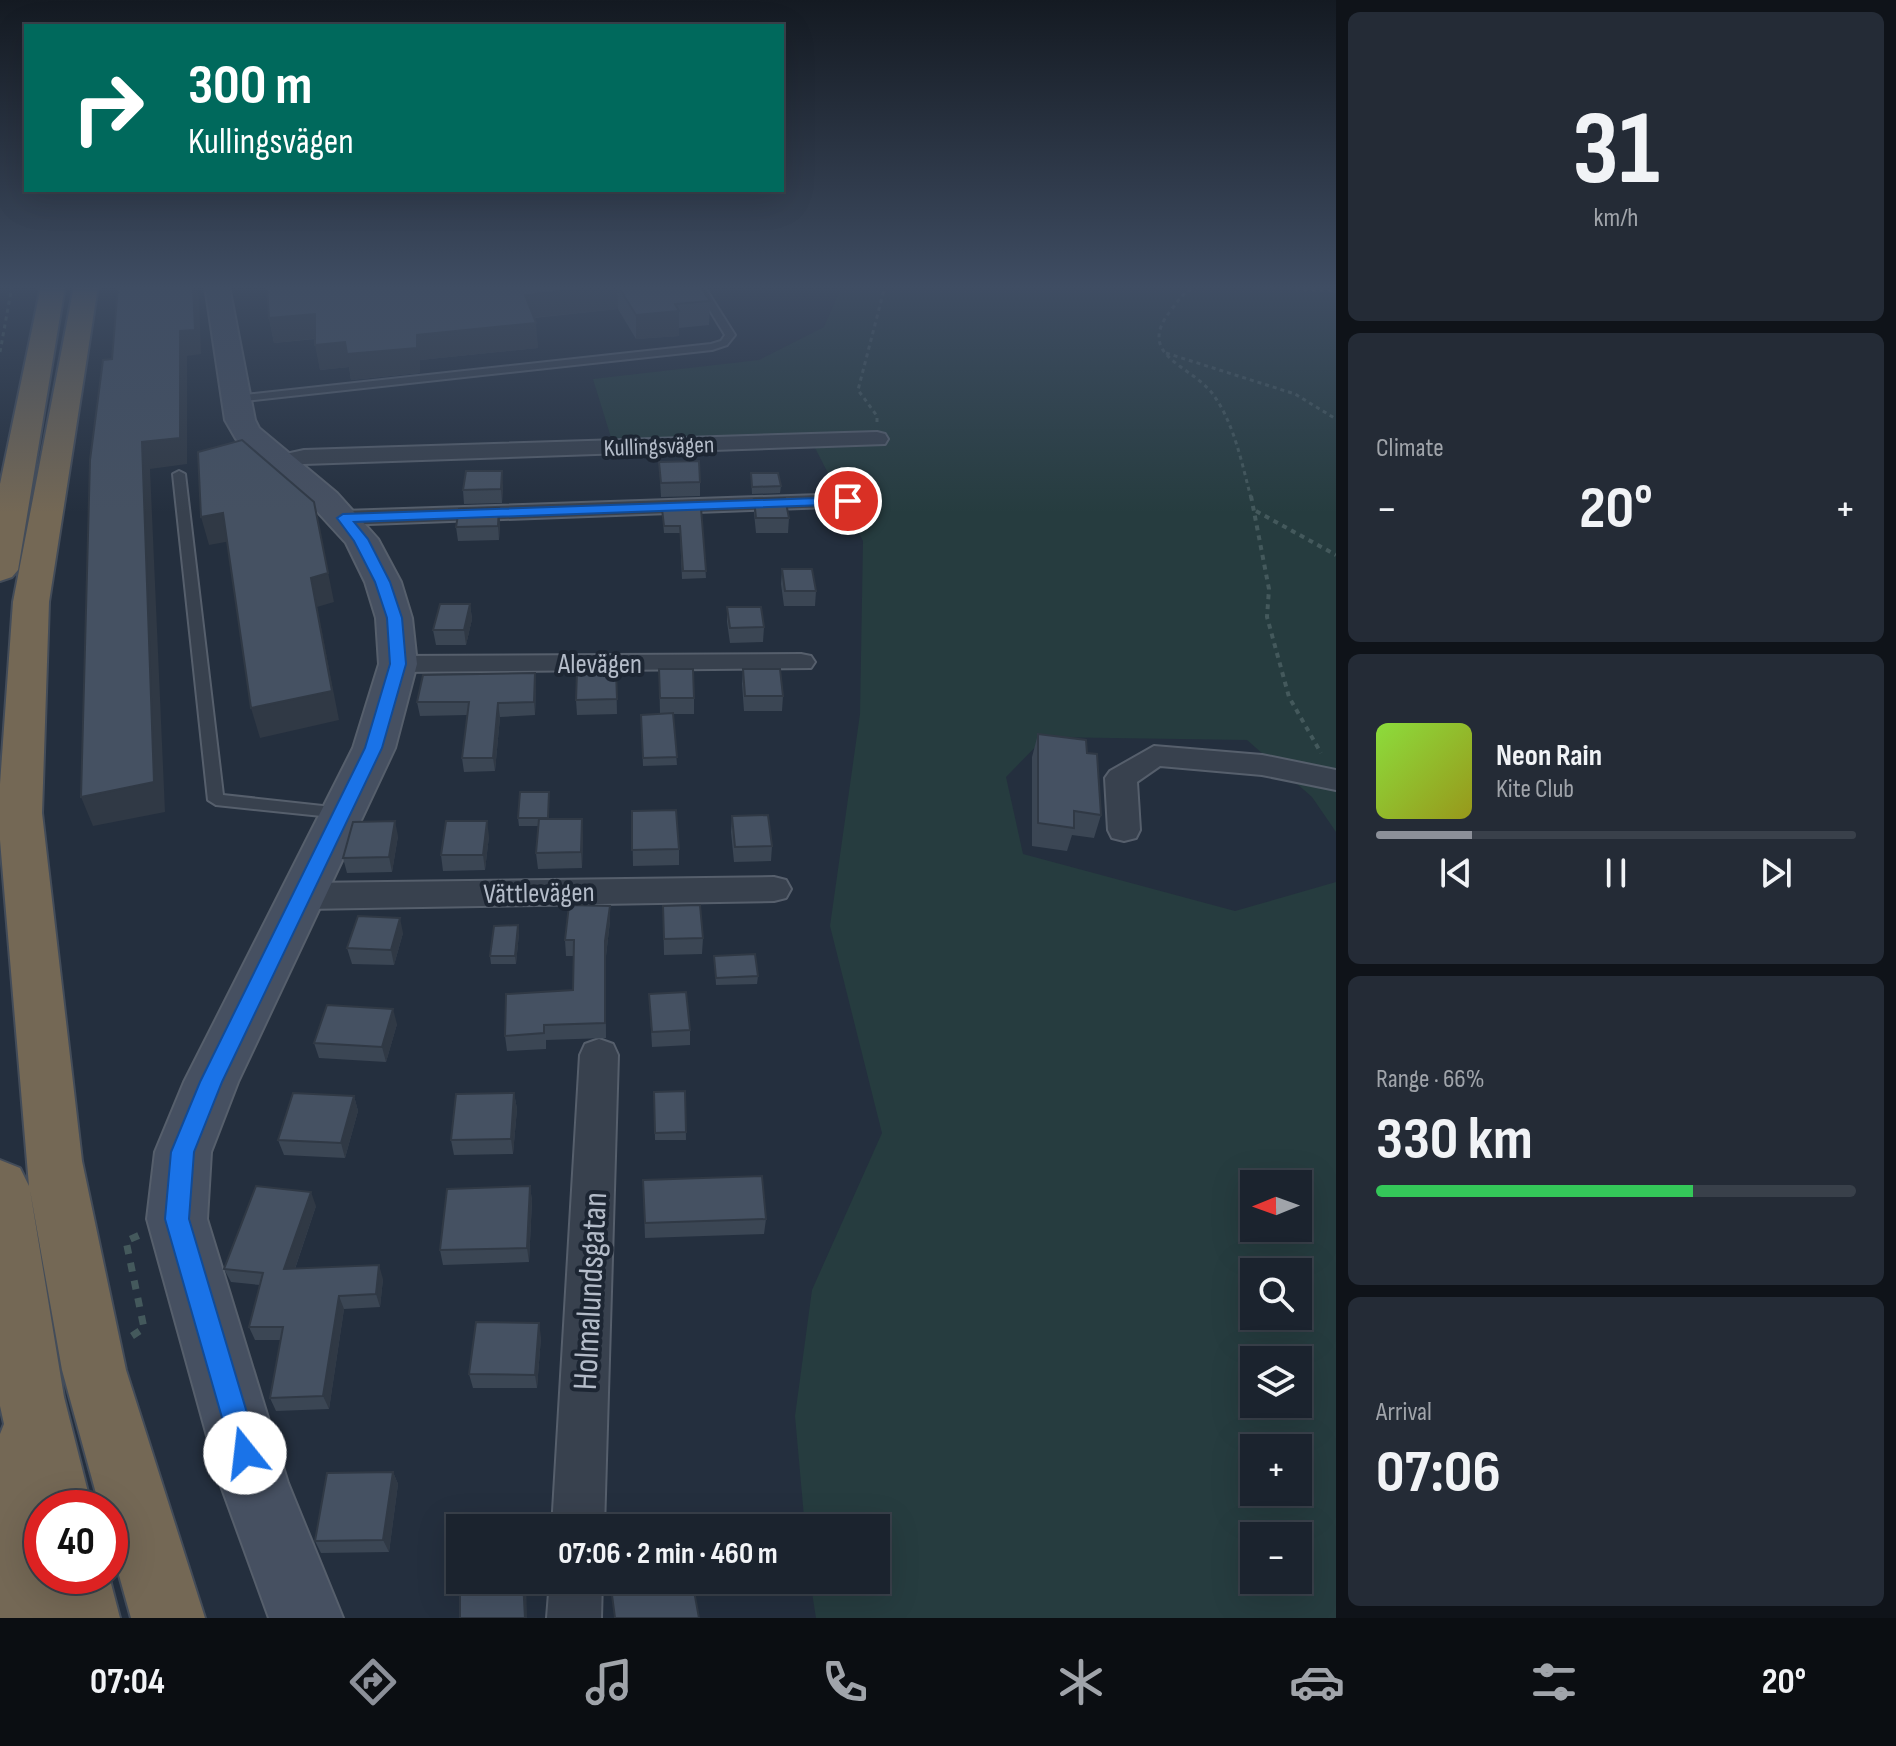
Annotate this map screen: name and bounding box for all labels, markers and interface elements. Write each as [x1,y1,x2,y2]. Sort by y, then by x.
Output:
text: 300 m [188,53,312,120]
icon: right [56,56,160,160]
text: 31 [1572,88,1660,213]
text: Kullingsvägen [188,121,354,164]
text: km/h [1594,203,1638,234]
street label: Kullingsvägen [603,430,715,463]
text: Climate [1376,433,1444,464]
pin [814,467,882,535]
text: 20° [1579,473,1653,545]
icon: arrive [826,479,870,523]
text: − [1376,483,1398,536]
text: + [1834,483,1856,536]
street label: Alevägen [557,648,642,681]
text: Neon Rain [1496,738,1602,774]
text: Kite Club [1496,774,1574,805]
icon: previous [1434,851,1478,895]
icon: pause [1594,851,1638,895]
icon: next [1754,851,1798,895]
street label: Vättlevägen [483,876,595,911]
text: Range · 66% [1376,1064,1485,1095]
text: 330 km [1376,1104,1533,1176]
north arrow [1240,1170,1312,1242]
map controls [1240,1170,1312,1594]
street label: Holmalundsgatan [565,1191,616,1391]
button: search [1240,1258,1312,1330]
button: layers [1240,1346,1312,1418]
text: Arrival [1376,1397,1432,1428]
position arrow [203,1411,287,1495]
button: + [1240,1434,1312,1506]
text: 07:06 [1376,1437,1501,1509]
speed limit sign: 40 [24,1490,128,1594]
button: − [1240,1522,1312,1594]
text: 07:06 · 2 min · 460 m [558,1536,778,1572]
icon: directions [345,1654,401,1710]
icon: music [581,1654,637,1710]
icon: phone [817,1654,873,1710]
icon: climate [1053,1654,1109,1710]
icon: car [1289,1654,1345,1710]
icon: filters [1526,1654,1582,1710]
text: 07:04 [90,1661,165,1704]
text: 20° [1762,1661,1806,1704]

